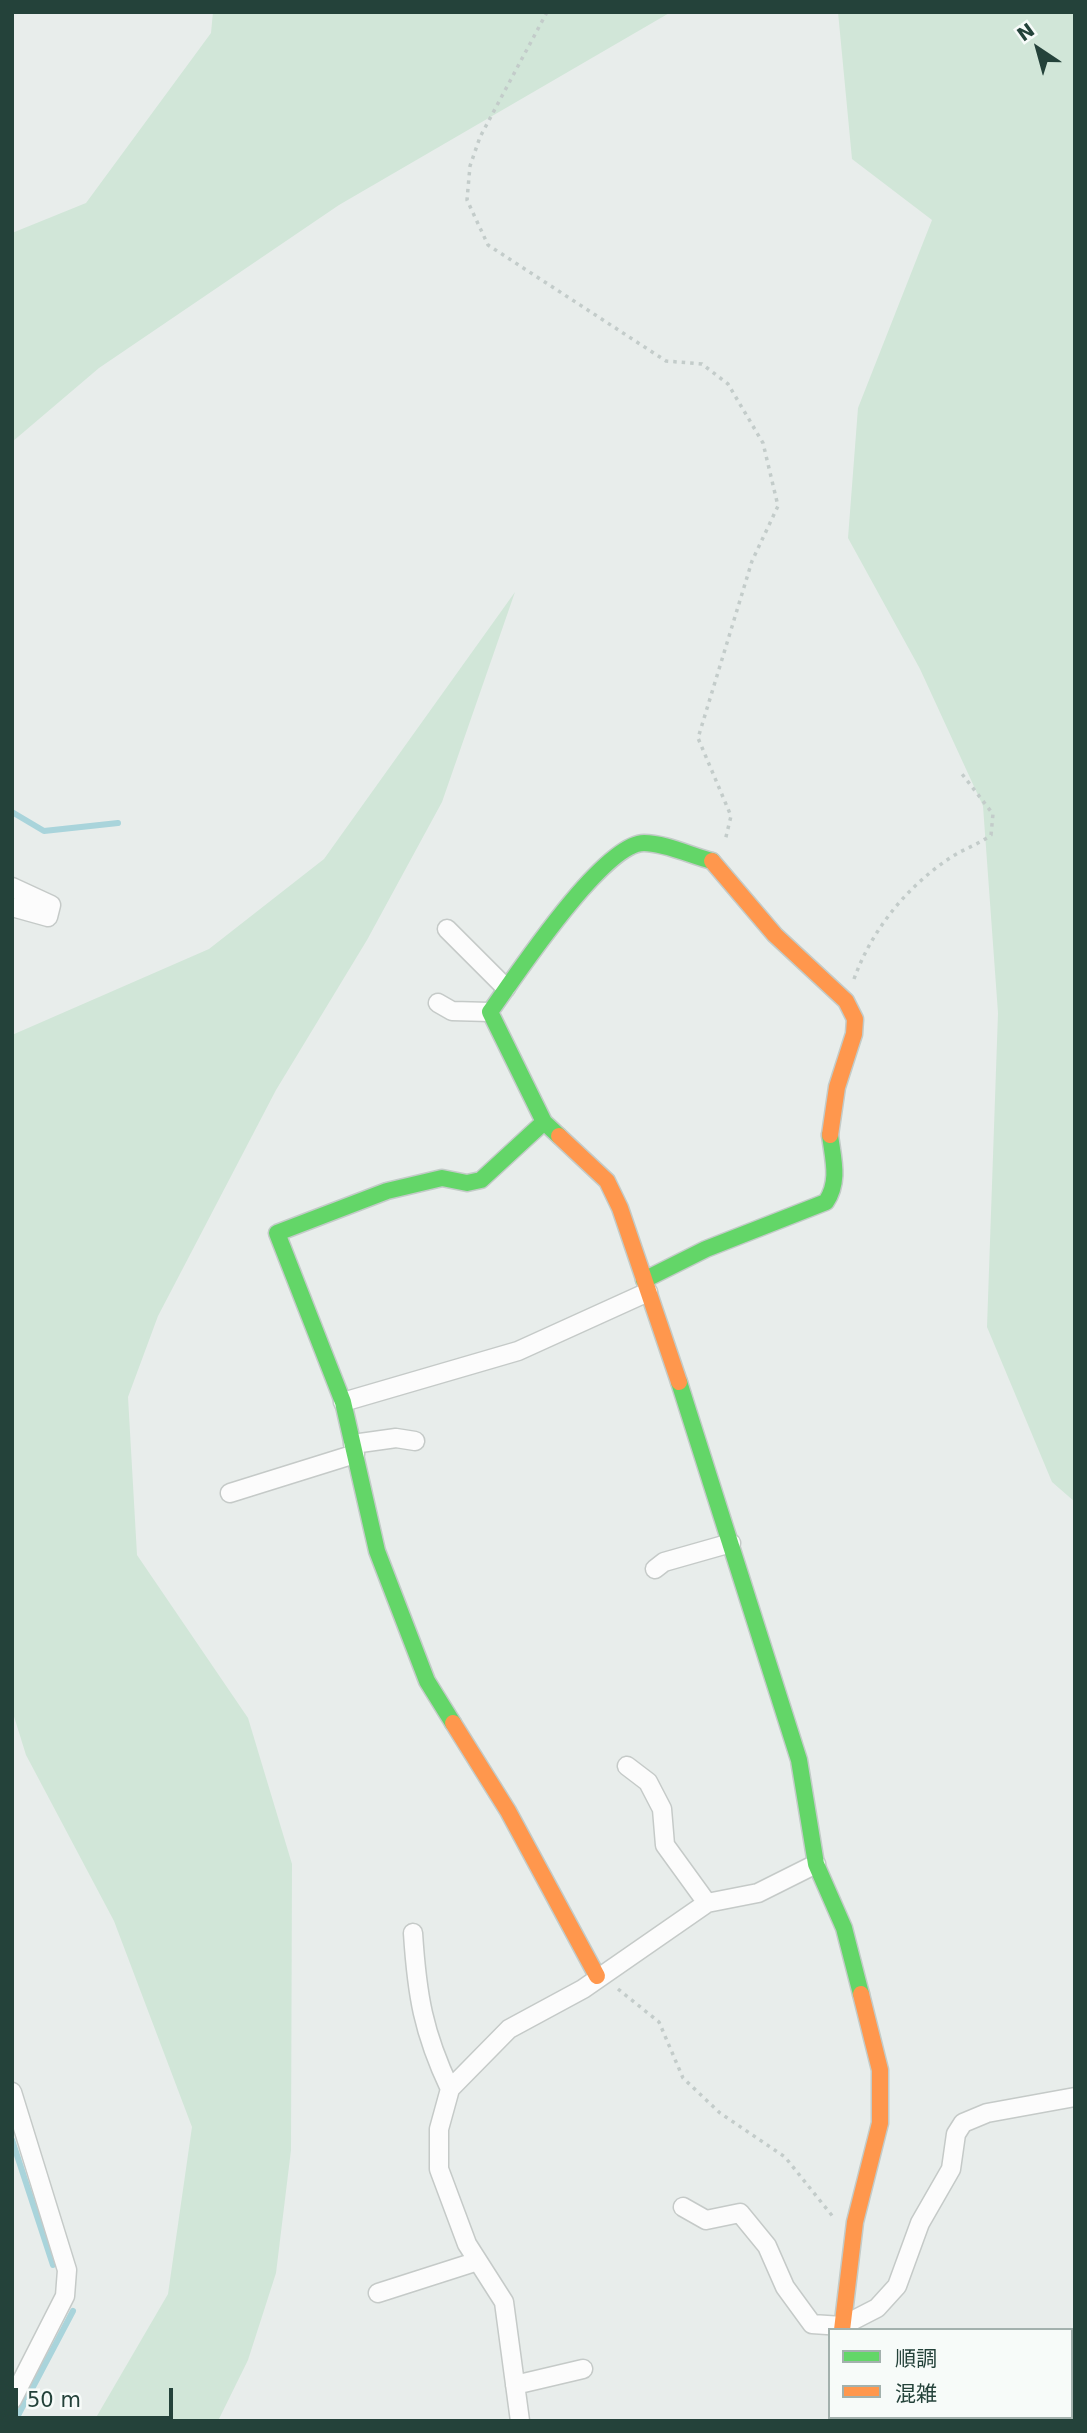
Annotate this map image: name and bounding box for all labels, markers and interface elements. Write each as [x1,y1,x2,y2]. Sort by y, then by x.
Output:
north arrow [1003,14,1073,84]
text: N [1013,18,1039,46]
legend [828,2328,1073,2419]
text: 順調 [895,2347,937,2371]
scale bar [18,2374,177,2418]
text: 混雑 [895,2382,937,2406]
text: 50 m [27,2388,81,2412]

